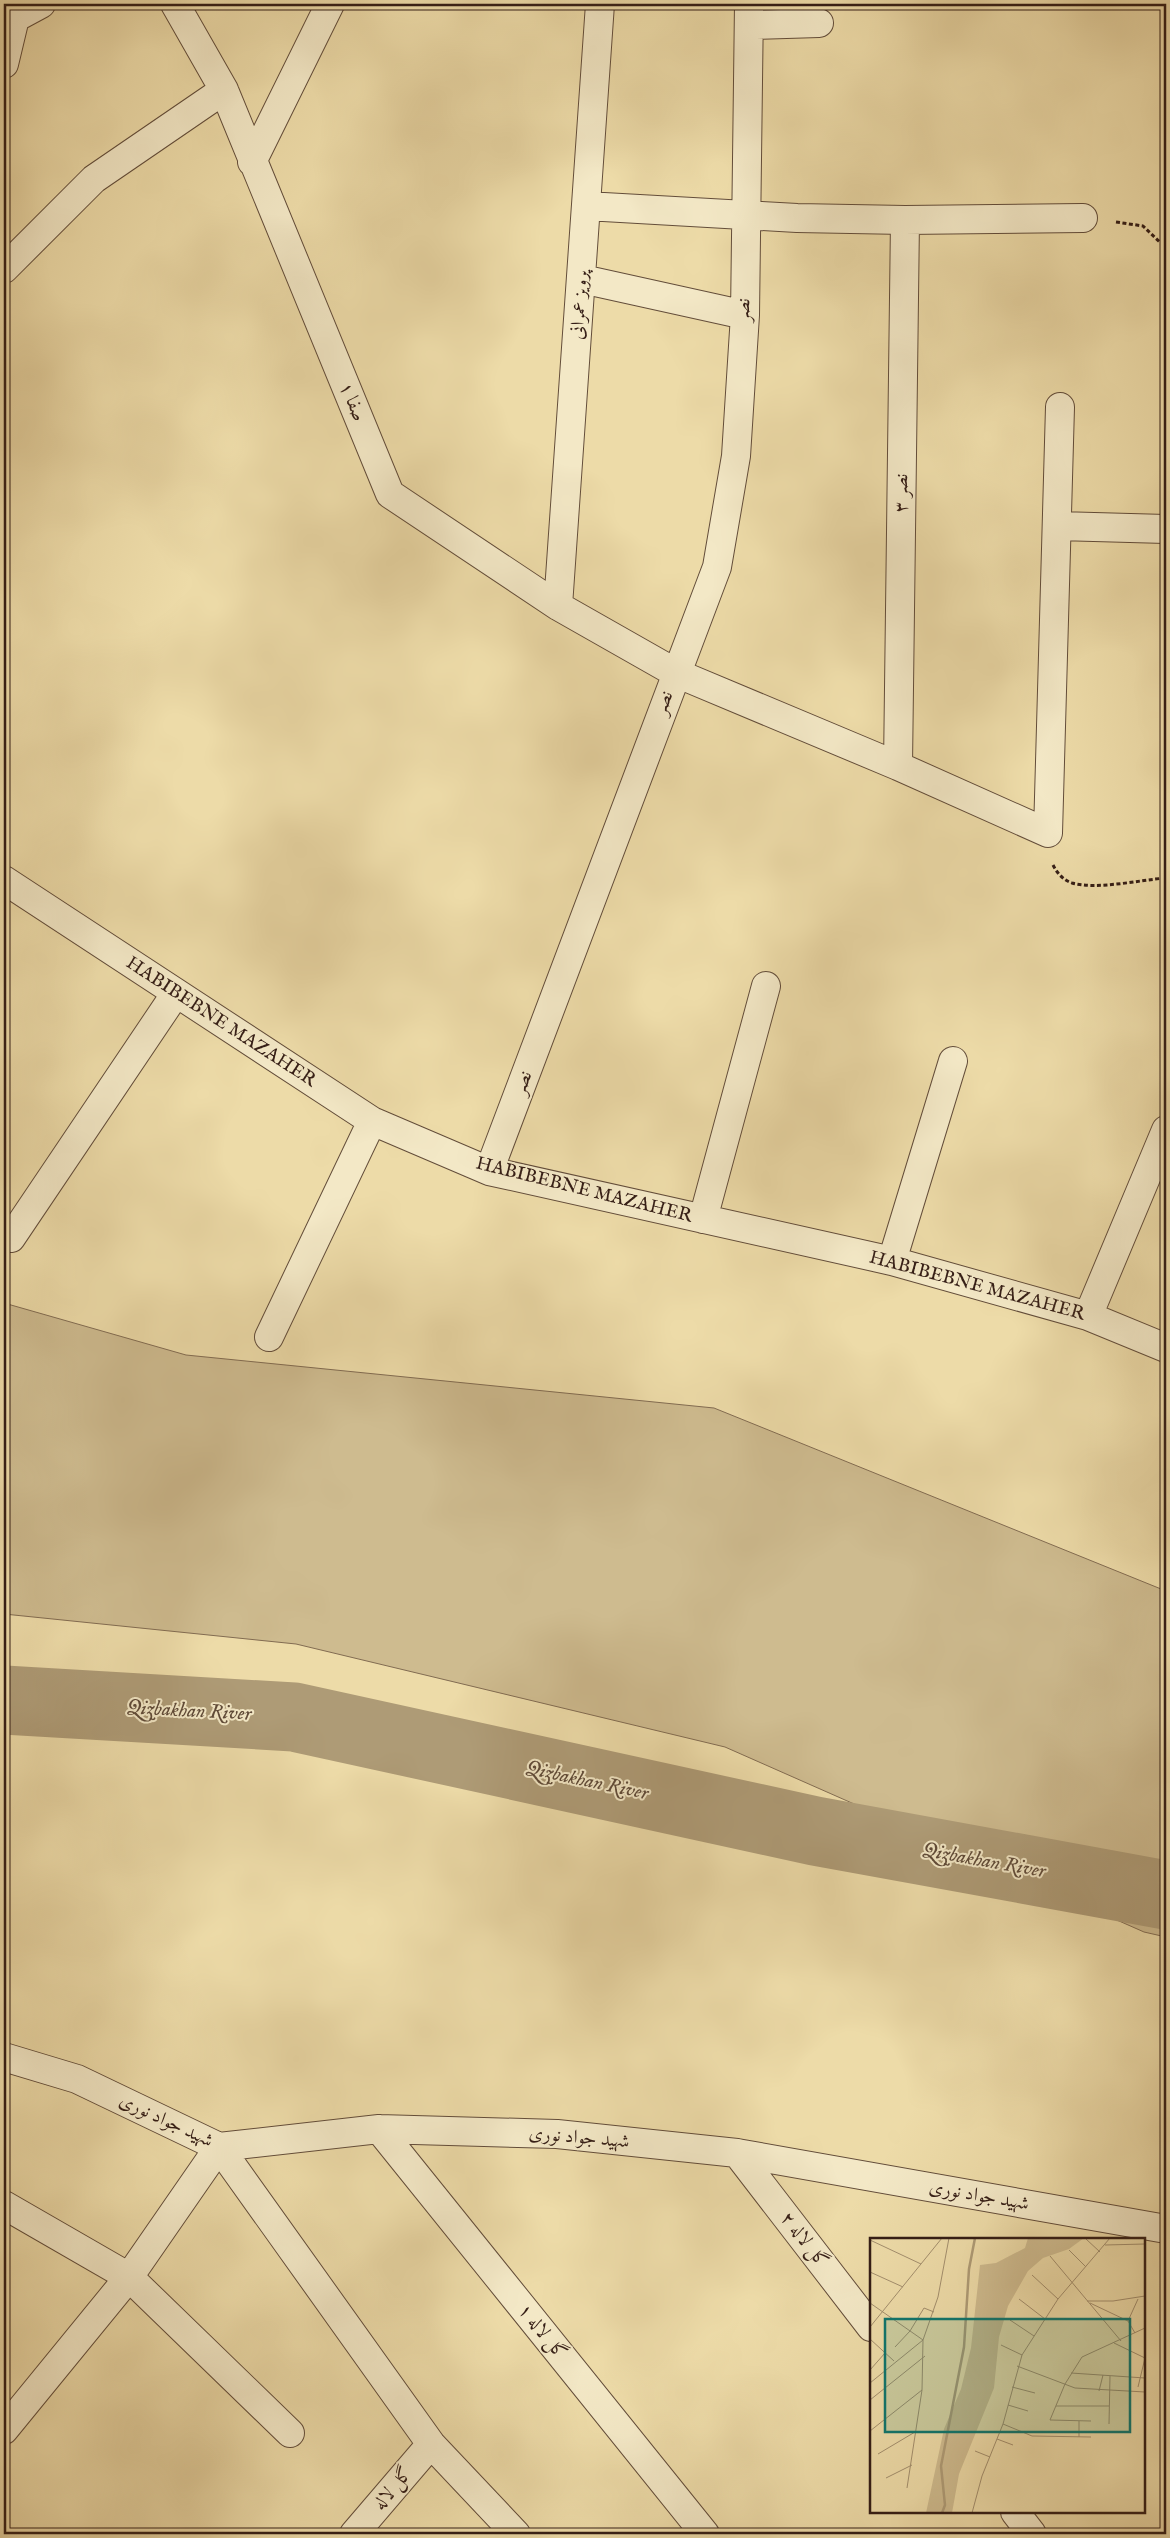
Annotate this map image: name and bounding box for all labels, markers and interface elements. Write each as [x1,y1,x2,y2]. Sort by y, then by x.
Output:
street label: پرویز عمرانی [566,268,595,340]
street label: نصر [732,298,756,324]
street label: صفا ۱ [333,379,371,425]
street label: نصر ۳ [890,473,914,513]
street label: نصر [648,688,679,720]
street label: HABIBEBNE MAZAHER [121,951,321,1093]
street label: نصر [507,1068,538,1100]
street label: HABIBEBNE MAZAHER [473,1151,695,1229]
street label: HABIBEBNE MAZAHER [866,1246,1088,1327]
water label: Qizbakhan River [126,1695,253,1728]
water label: Qizbakhan River [523,1756,652,1807]
water label: Qizbakhan River [920,1838,1049,1885]
street label: شهید جواد نوری [115,2089,217,2153]
street label: شهید جواد نوری [528,2122,630,2154]
street label: شهید جواد نوری [927,2175,1031,2217]
street label: گل لاله ۲ [775,2207,834,2273]
inset map [870,2238,1145,2513]
street label: گل لاله ۱ [512,2299,572,2365]
street label: گل لاله [367,2462,418,2516]

